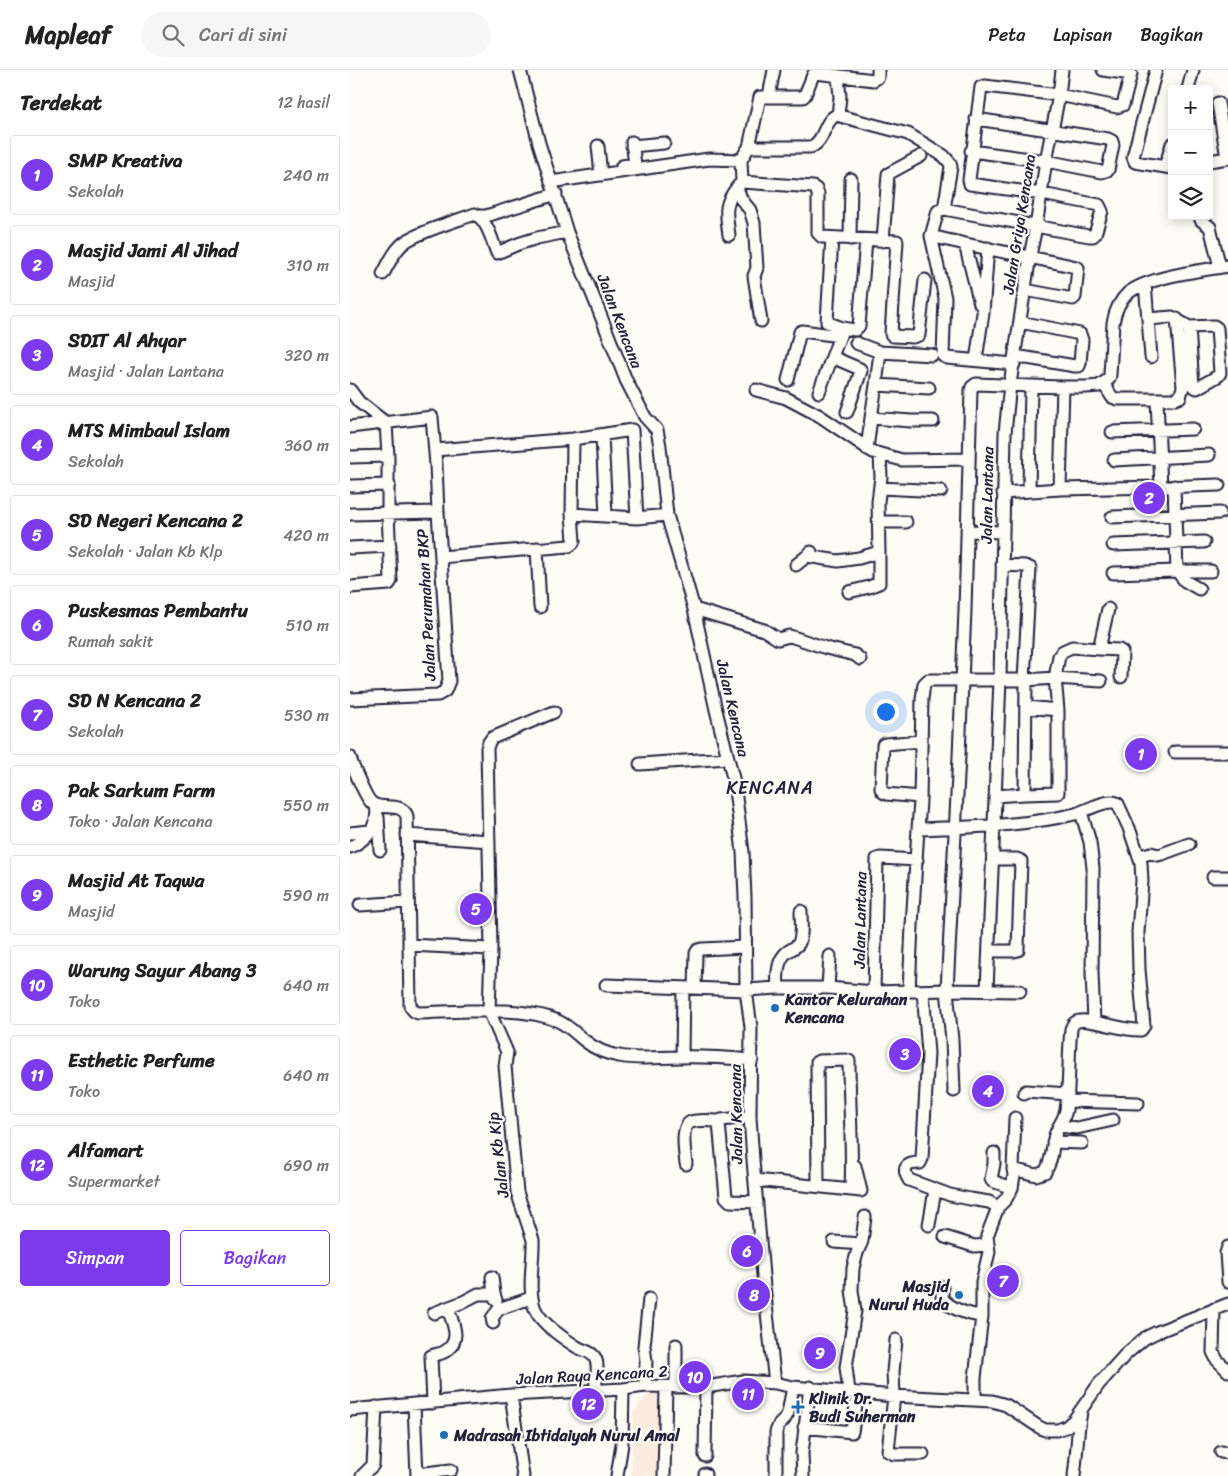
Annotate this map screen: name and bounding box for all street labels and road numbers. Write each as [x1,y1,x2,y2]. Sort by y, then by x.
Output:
street label: Jalan Griya Kencana [993,152,1044,297]
street label: Jalan Kencana [588,268,652,374]
street label: Jalan Lantana [972,445,1002,545]
street label: Jalan Perumahan BKP [408,528,445,683]
street label: Jalan Kencana [707,655,759,761]
street label: Jalan Lantana [845,870,875,970]
street label: Jalan Kencana [721,1063,751,1165]
street label: Jalan Kb Kip [478,1110,518,1200]
street label: Jalan Raya Kencana 2 [515,1357,668,1394]

